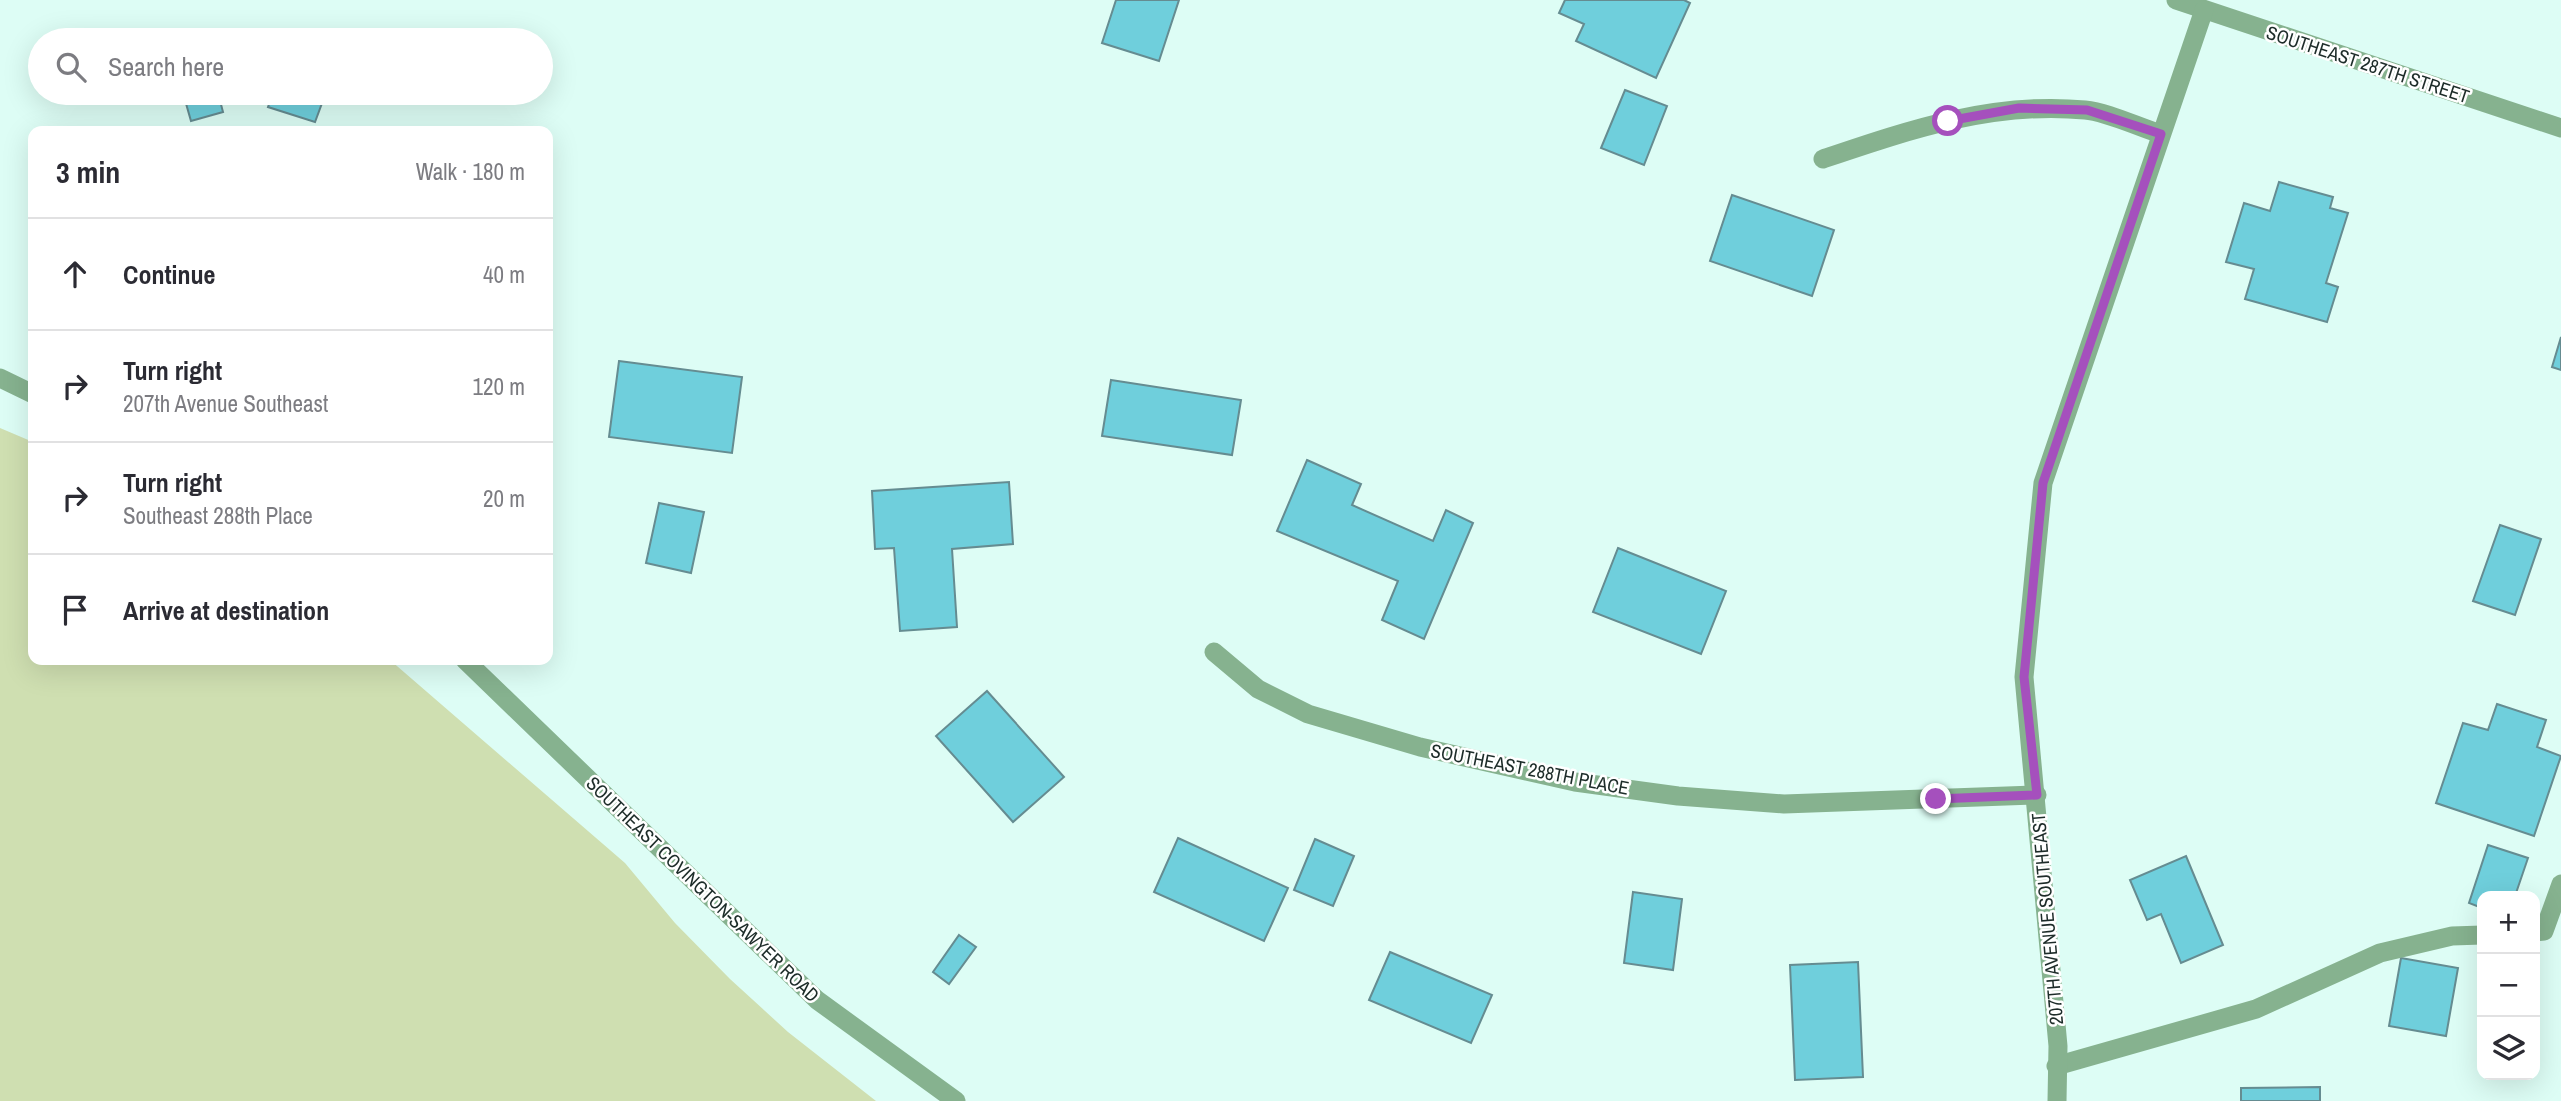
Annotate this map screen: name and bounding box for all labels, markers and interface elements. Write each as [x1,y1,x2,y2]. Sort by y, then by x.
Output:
street label: SOUTHEAST 287TH STREET [2263,19,2473,109]
search box [28,28,553,105]
icon: search [52,48,90,86]
text: Search here [108,49,224,84]
route start [1932,105,1963,136]
text: 3 min [56,152,120,192]
text: Walk · 180 m [416,156,525,187]
icon: ahead [56,255,94,293]
text: Continue [123,257,215,292]
text: 40 m [483,259,525,290]
text: Turn right [123,353,222,388]
icon: right [56,367,94,405]
text: 120 m [473,371,525,402]
text: 207th Avenue Southeast [123,388,328,419]
text: Turn right [123,465,222,500]
icon: right [56,479,94,517]
text: 20 m [483,483,525,514]
text: Southeast 288th Place [123,500,313,531]
icon: arrive [56,591,94,629]
text: Arrive at destination [123,593,329,628]
street label: SOUTHEAST 288TH PLACE [1429,737,1631,801]
street label: SOUTHEAST COVINGTON-SAWYER ROAD [581,770,825,1008]
route end [1920,783,1951,814]
street label: 207TH AVENUE SOUTHEAST [2025,811,2069,1026]
map controls [2477,891,2540,1080]
button: + [2477,891,2540,954]
button: − [2477,954,2540,1017]
button: layers [2477,1017,2540,1080]

